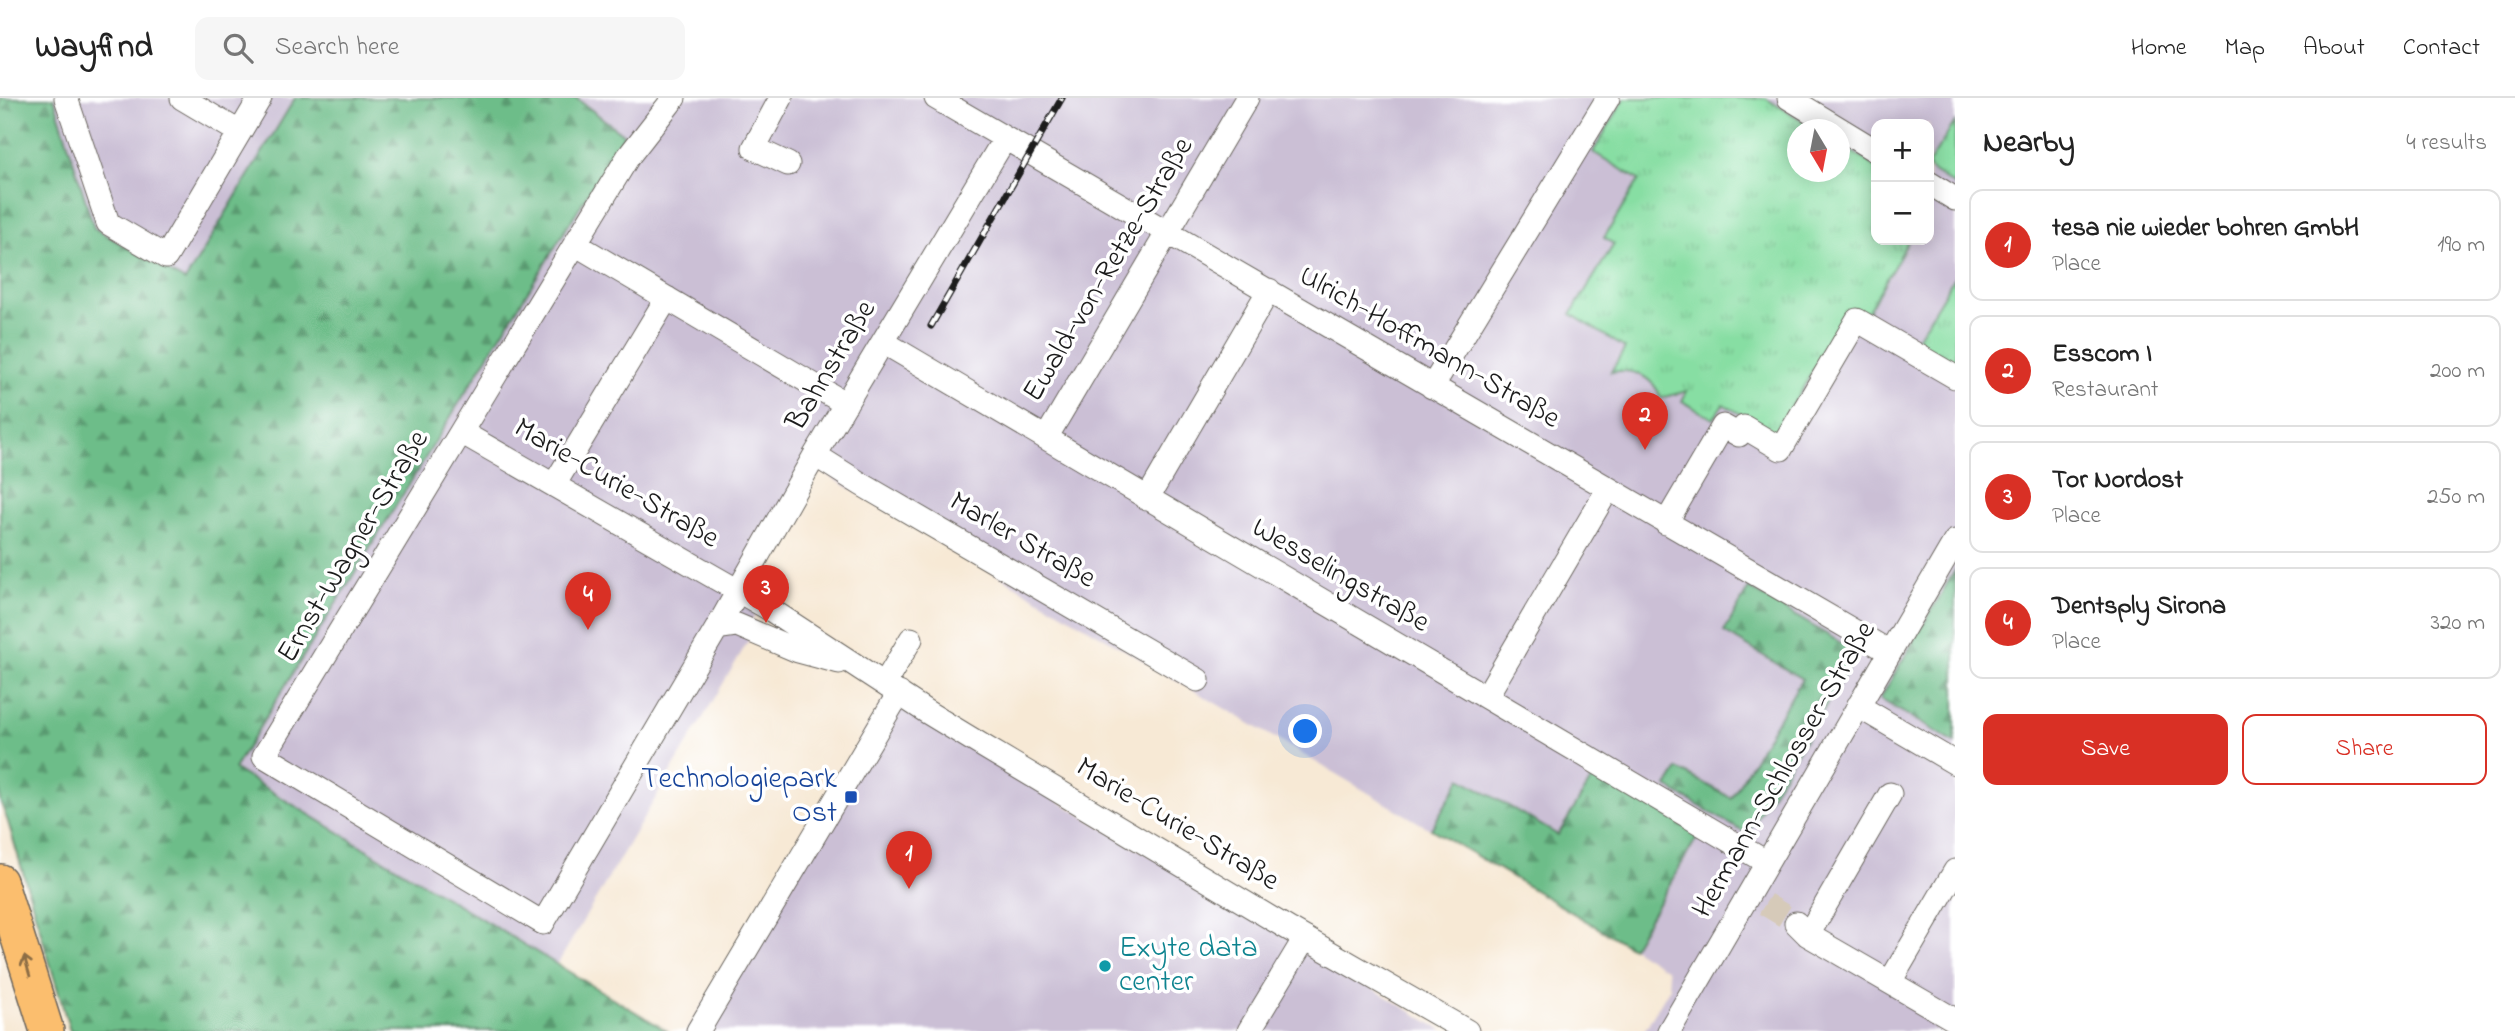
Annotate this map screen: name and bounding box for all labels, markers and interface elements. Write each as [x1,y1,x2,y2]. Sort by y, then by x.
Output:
search box [195,17,685,80]
text: Wayfind [35,24,153,72]
icon: search [219,29,257,67]
text: Search here [275,29,399,67]
text: Home [2131,31,2187,66]
text: Map [2225,31,2265,66]
text: About [2303,31,2365,66]
text: Contact [2403,31,2480,66]
north arrow [1787,119,1850,182]
map controls [1871,119,1934,245]
button: + [1871,119,1934,182]
text: Nearby [1983,122,2075,166]
text: 4 results [2406,127,2487,160]
street label: Ewald-von-Retze-Straße [1012,129,1206,411]
button: − [1871,182,1934,245]
text: tesa nie wieder bohren GmbH [2052,210,2359,248]
text: 1 [2004,229,2012,262]
text: 190 m [2437,229,2485,262]
text: Place [2052,248,2101,281]
street label: Ulrich-Hoffmann-Straße [1290,255,1568,441]
street label: Bahnstraße [775,292,889,441]
text: Esscom I [2052,336,2152,374]
text: 2 [2002,355,2014,388]
text: 200 m [2430,355,2485,388]
text: Restaurant [2052,374,2159,407]
pin: 2 [1622,392,1668,450]
street label: Marie-Curie-Straße [505,407,727,561]
street label: Ernst-Wagner-Straße [267,422,441,672]
text: Tor Nordost [2052,462,2183,500]
street label: Marler Straße [940,481,1104,601]
text: 3 [2003,481,2013,514]
text: 250 m [2427,481,2485,514]
text: Place [2052,500,2101,533]
street label: Wesselingstraße [1243,507,1438,645]
pin: 3 [743,565,789,623]
pin: 4 [565,572,611,630]
text: Dentsply Sirona [2052,588,2226,626]
text: 4 [2003,607,2013,640]
text: 320 m [2431,607,2485,640]
street label: Hermann-Schlosser-Straße [1682,613,1888,927]
text: Place [2052,626,2101,659]
your location [1288,714,1322,748]
button: Save [1983,714,2228,785]
button: Share [2242,714,2487,785]
street label: Marie-Curie-Straße [1067,747,1288,904]
place label: Technologiepark Ost [641,758,838,836]
marker: Technologiepark Ost [843,789,859,805]
pin: 1 [886,831,932,889]
place label: Exyte data center [1119,927,1258,1005]
one-way arrow [20,955,33,977]
marker: Exyte data center [1097,958,1113,974]

